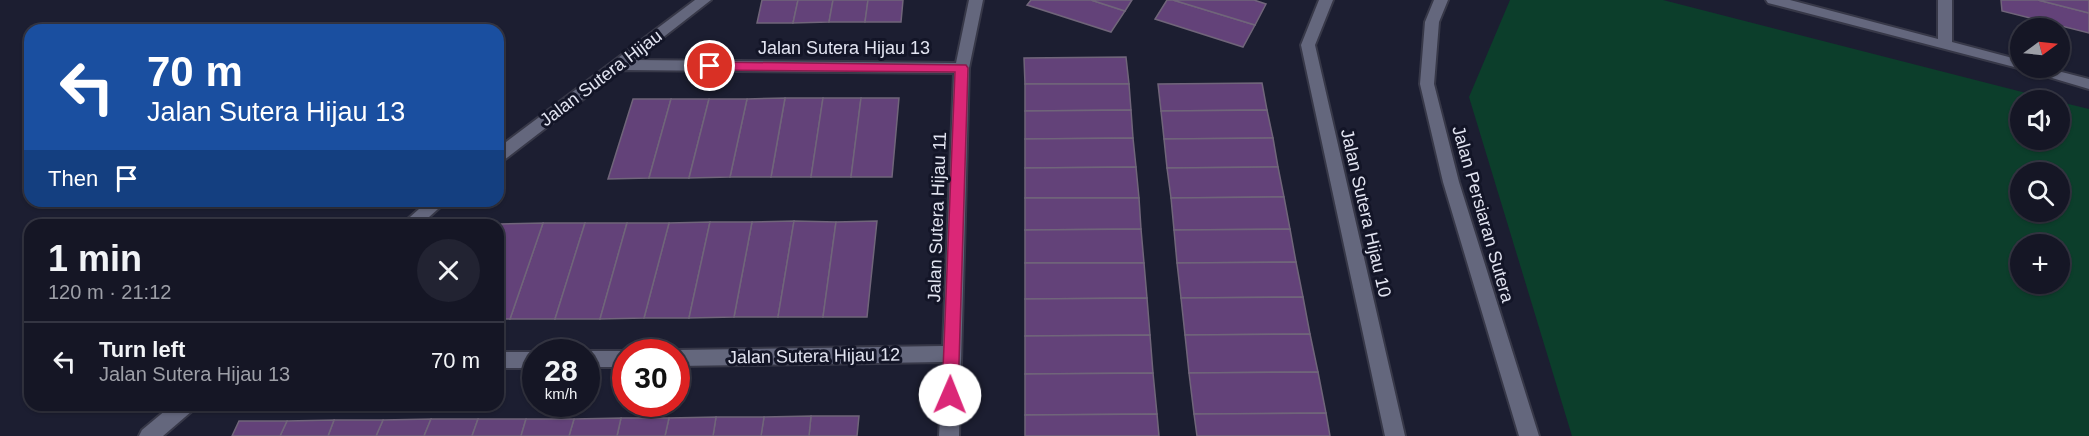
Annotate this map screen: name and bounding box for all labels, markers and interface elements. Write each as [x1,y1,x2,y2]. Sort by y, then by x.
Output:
north arrow [2010,18,2070,78]
map controls [2010,18,2070,294]
street label: Jalan Sutera Hijau [536,26,666,130]
street label: Jalan Sutera Hijau 13 [758,38,930,58]
pin [684,40,735,91]
icon: left [48,48,126,126]
text: 70 m [147,48,243,95]
icon: arrive [693,49,726,82]
button: sound [2010,90,2070,150]
text: Jalan Sutera Hijau 13 [147,97,405,127]
street label: Jalan Persiaran Sutera [1448,123,1518,306]
street label: Jalan Sutera Hijau 10 [1337,127,1395,299]
street label: Jalan Sutera Hijau 11 [924,131,950,303]
icon: arrive [110,162,143,195]
button: search [2010,162,2070,222]
text: Then [48,166,98,191]
button: + [2010,234,2070,294]
text: 1 min [48,238,142,279]
button: close [417,239,480,302]
text: 120 m · 21:12 [48,281,171,303]
text: Turn left [99,337,185,362]
speed limit sign: 30 [612,339,690,417]
street label: Jalan Sutera Hijau 12 [728,344,900,368]
icon: left [48,345,81,378]
text: 70 m [431,348,480,373]
text: 28 [544,354,578,387]
text: Jalan Sutera Hijau 13 [99,363,290,385]
position arrow [918,363,982,427]
text: km/h [545,385,577,402]

